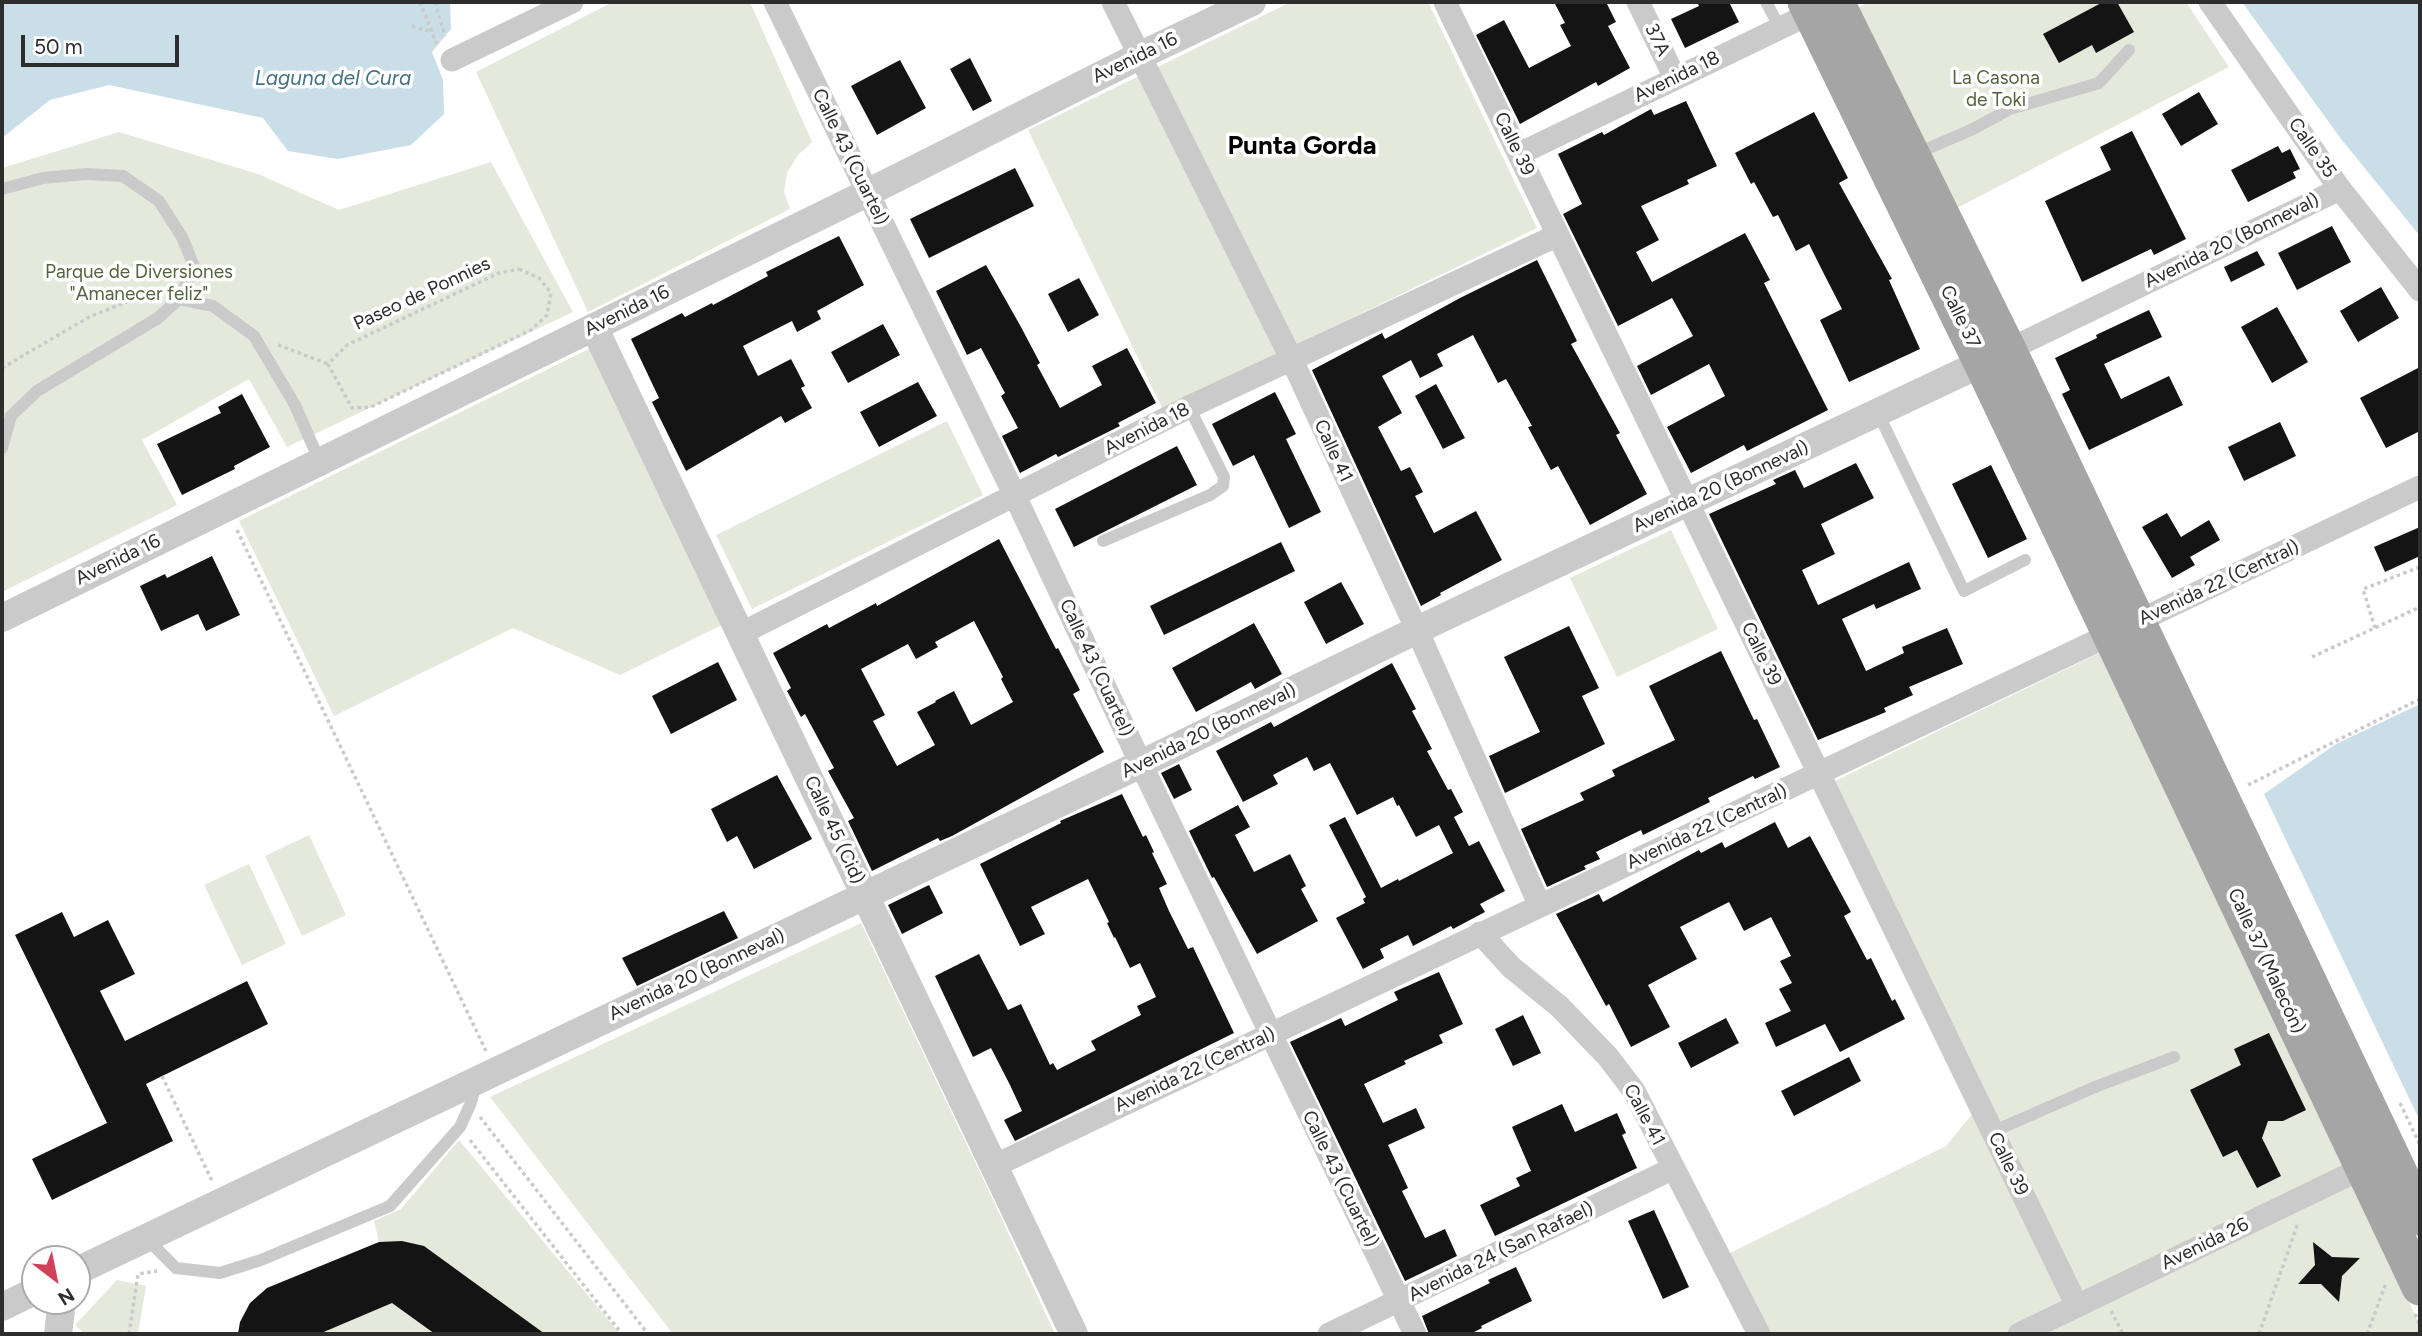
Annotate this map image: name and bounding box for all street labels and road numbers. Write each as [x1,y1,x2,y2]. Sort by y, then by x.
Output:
street label: 37A [1639,20,1675,60]
street label: Avenida 16 [1089,28,1181,88]
street label: Avenida 18 [1630,46,1724,108]
street label: Calle 43 (Cuartel) [807,85,893,229]
street label: Calle 39 [1489,108,1539,180]
street label: Calle 35 [2283,114,2341,182]
street label: Avenida 20 (Bonneval) [2141,189,2323,293]
street label: Paseo de Ponnies [350,252,494,336]
street label: Avenida 16 [581,281,673,341]
street label: Calle 37 [1935,282,1985,352]
street label: Avenida 18 [1101,398,1193,460]
street label: Calle 41 [1309,416,1357,486]
street label: Avenida 20 (Bonneval) [1629,436,1813,538]
street label: Avenida 16 [72,530,164,590]
street label: Avenida 22 (Central) [2135,536,2303,630]
street label: Calle 43 (Cuartel) [1054,596,1138,740]
street label: Calle 39 [1736,618,1786,690]
street label: Avenida 20 (Bonneval) [1118,679,1300,783]
street label: Calle 45 (Cid) [799,772,869,888]
street label: Avenida 22 (Central) [1623,780,1791,874]
street label: Calle 37 (Malecón) [2222,885,2310,1037]
street label: Avenida 20 (Bonneval) [605,924,789,1026]
street label: Avenida 22 (Central) [1111,1023,1279,1117]
street label: Calle 41 [1618,1080,1670,1150]
street label: Calle 43 (Cuartel) [1297,1107,1383,1251]
street label: Calle 39 [1983,1128,2033,1200]
street label: Avenida 24 (San Rafael) [1405,1197,1597,1307]
street label: Avenida 26 [2158,1213,2252,1275]

